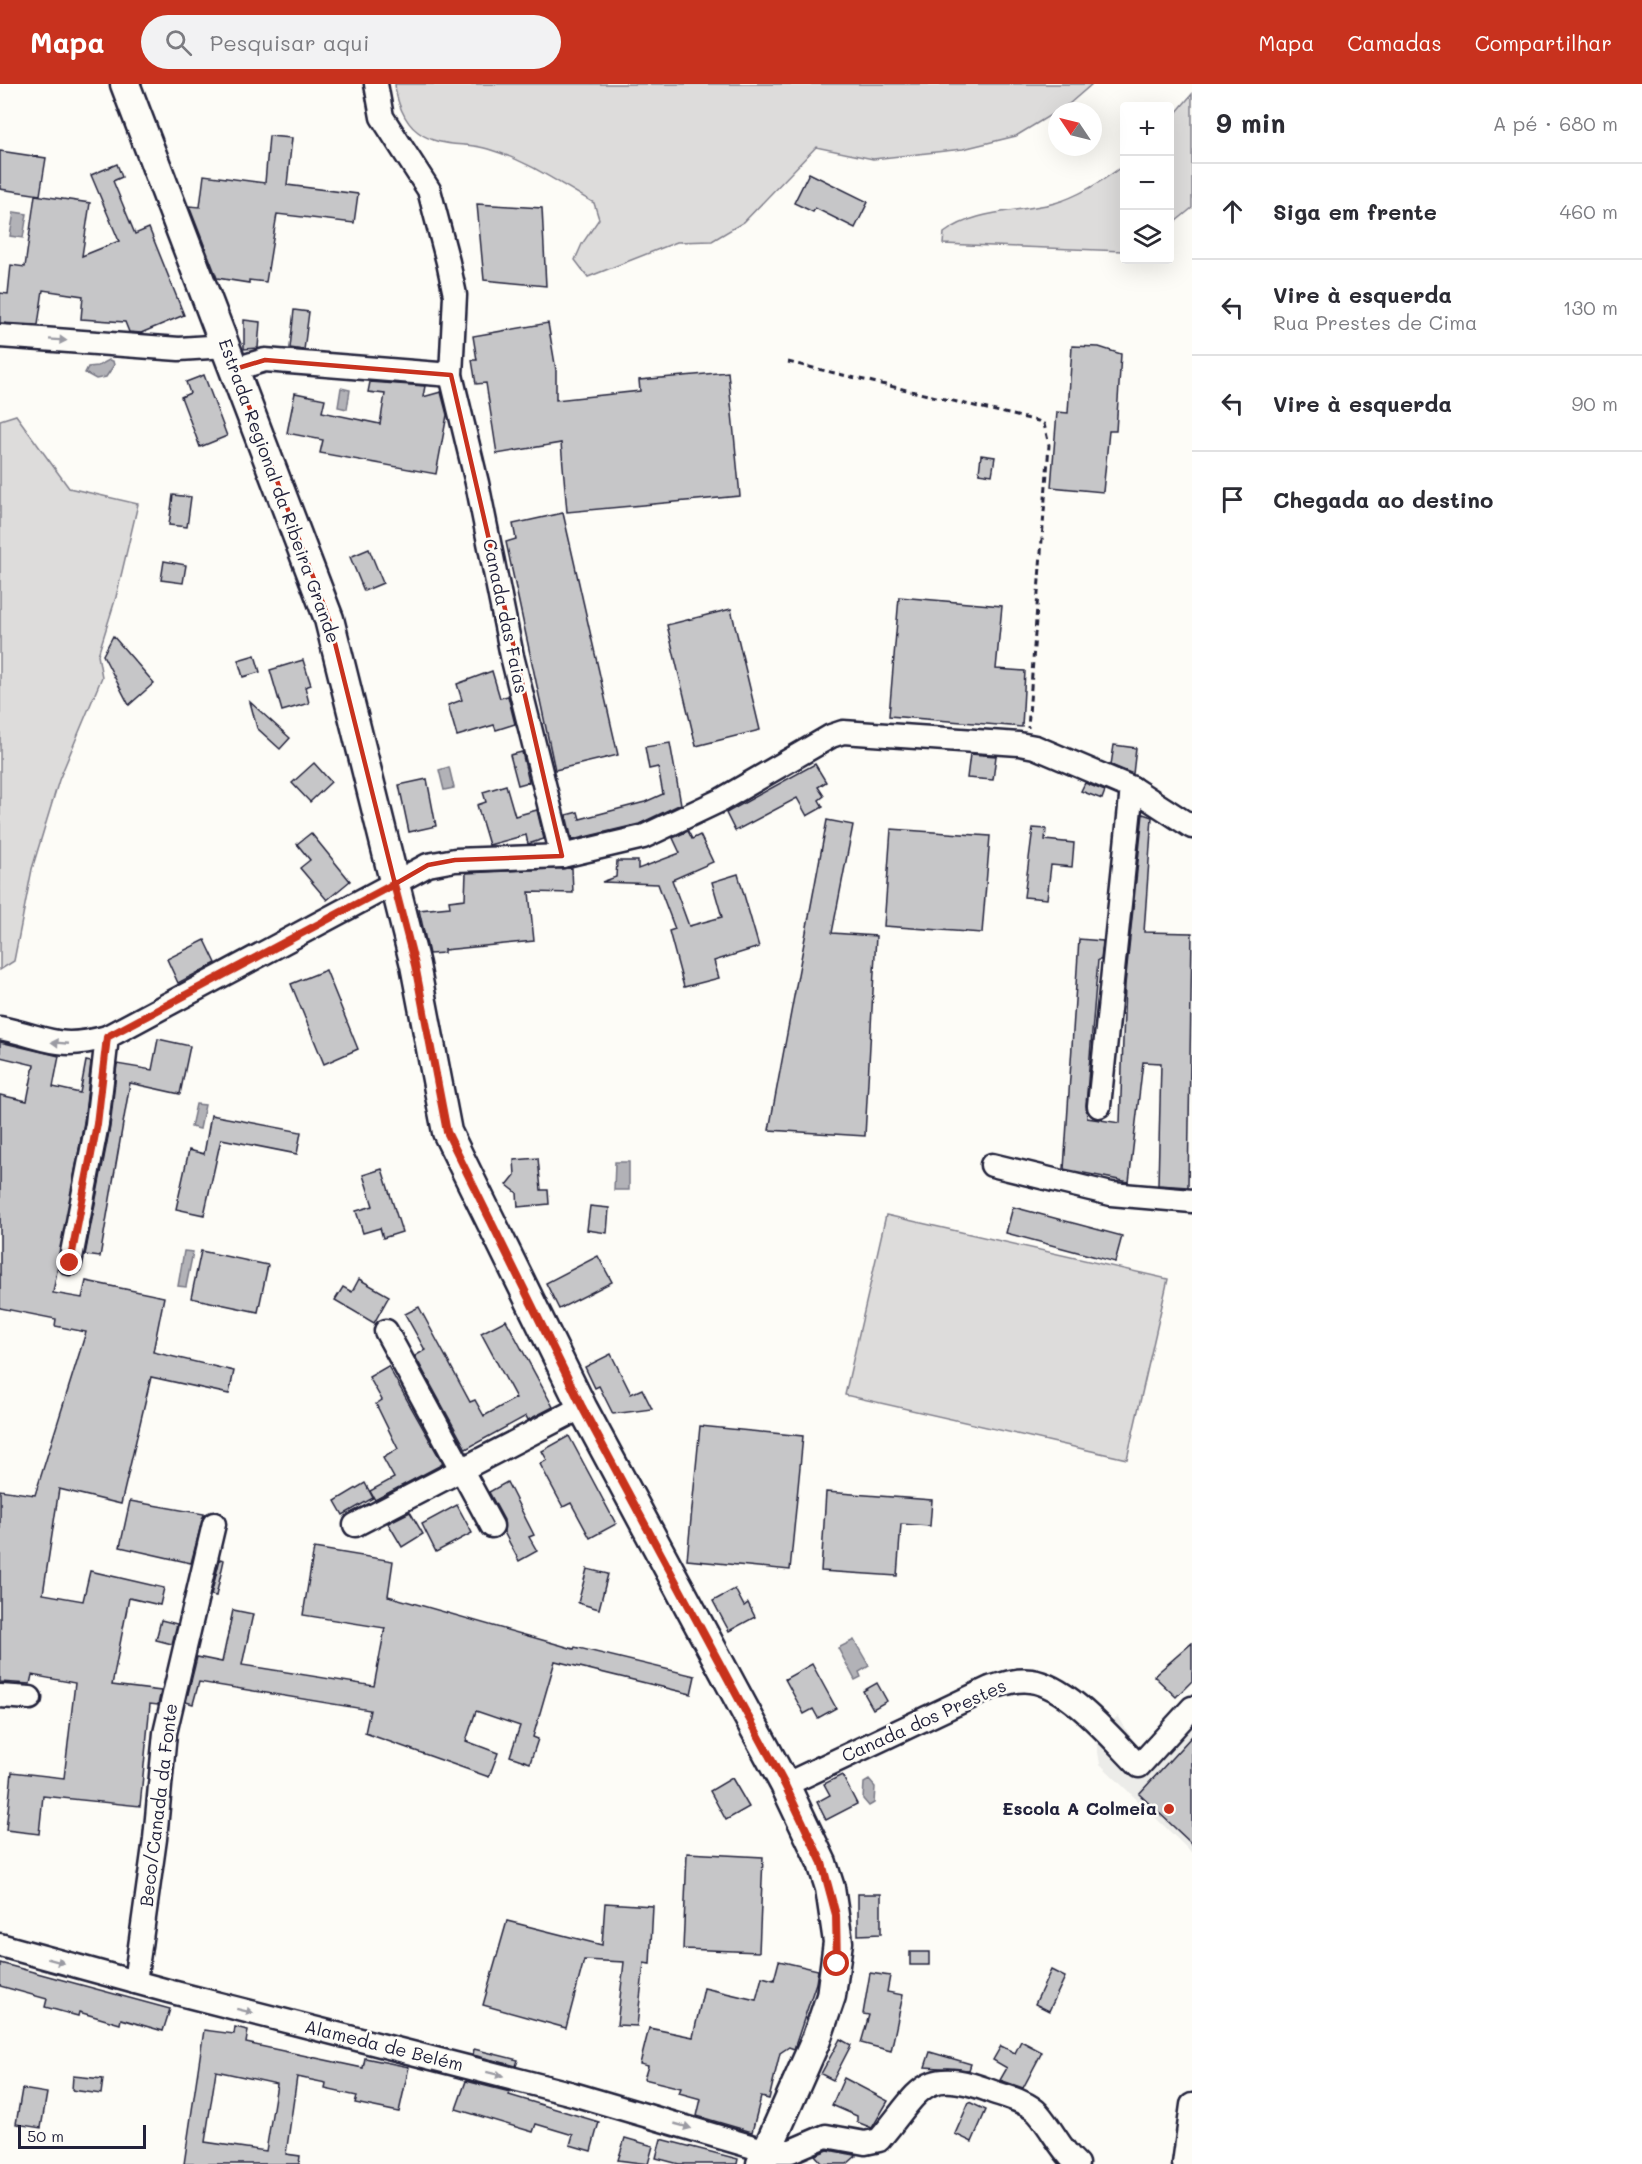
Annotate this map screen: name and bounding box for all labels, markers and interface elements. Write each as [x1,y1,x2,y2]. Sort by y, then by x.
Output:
search box [141,15,561,69]
text: Mapa [30,24,105,60]
icon: search [162,26,195,59]
text: Pesquisar aqui [210,28,369,57]
text: Mapa [1258,29,1314,56]
text: Camadas [1347,29,1442,56]
text: Compartilhar [1475,29,1612,56]
north arrow [1048,102,1102,156]
map controls [1120,102,1174,264]
button: + [1120,102,1174,156]
text: 9 min [1216,106,1285,140]
text: A pé · 680 m [1493,110,1618,136]
button: − [1120,156,1174,210]
icon: ahead [1216,195,1249,228]
text: Siga em frente [1273,197,1437,226]
text: 460 m [1560,198,1618,224]
button: layers [1120,210,1174,264]
text: Vire à esquerda [1273,280,1452,309]
icon: left [1216,291,1249,324]
text: 130 m [1563,294,1618,320]
text: Rua Prestes de Cima [1273,309,1478,335]
one-way arrow [49,335,68,345]
street label: Estrada Regional da Ribeira Grande [214,335,346,646]
icon: left [1216,387,1249,420]
text: Vire à esquerda [1273,389,1452,418]
text: 90 m [1572,390,1618,416]
icon: arrive [1216,483,1249,516]
text: Chegada ao destino [1273,485,1493,514]
street label: Canada das Faias [478,536,534,695]
one-way arrow [50,1038,69,1048]
route end [56,1249,82,1275]
street label: Canada dos Prestes [837,1673,1010,1767]
street label: Beco/Canada da Fonte [134,1702,182,1908]
place label: Escola A Colmeia [1002,1796,1157,1820]
marker: Escola A Colmeia [1162,1802,1176,1816]
route start [823,1950,849,1976]
one-way arrow [47,1956,66,1966]
one-way arrow [236,2007,254,2016]
street label: Alameda de Belém [302,2014,466,2076]
one-way arrow [486,2070,504,2080]
scale bar [18,2122,146,2150]
one-way arrow [674,2122,692,2131]
text: 50 m [27,2125,64,2146]

